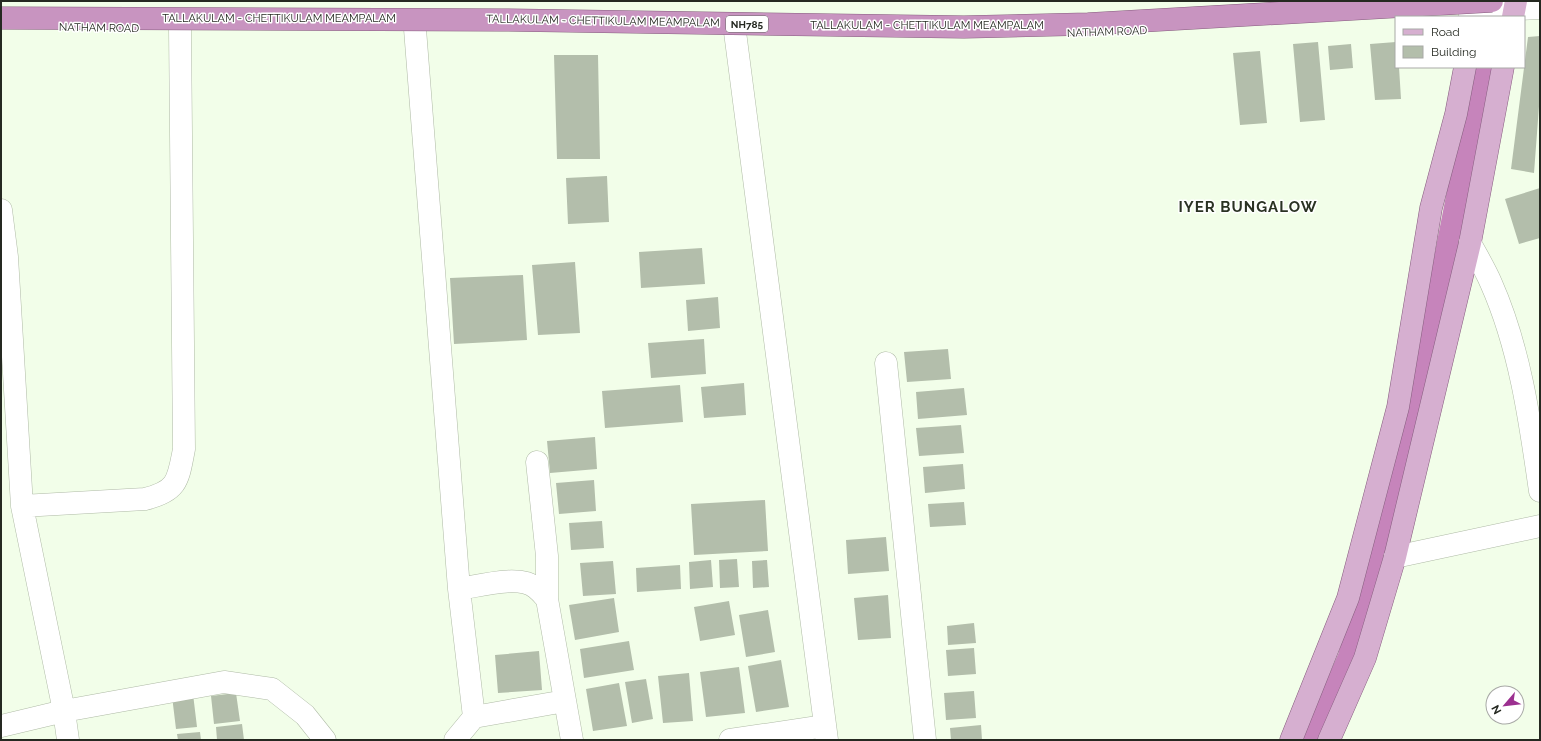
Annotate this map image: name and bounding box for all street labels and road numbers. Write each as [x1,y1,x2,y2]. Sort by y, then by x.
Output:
street label: TALLAKULAM - CHETTIKULAM MEAMPALAM [162,12,396,25]
street label: TALLAKULAM - CHETTIKULAM MEAMPALAM [486,12,720,30]
road number: NH785 [726,16,768,32]
street label: TALLAKULAM - CHETTIKULAM MEAMPALAM [810,19,1044,32]
street label: NATHAM ROAD [59,21,139,35]
street label: NATHAM ROAD [1067,24,1148,40]

